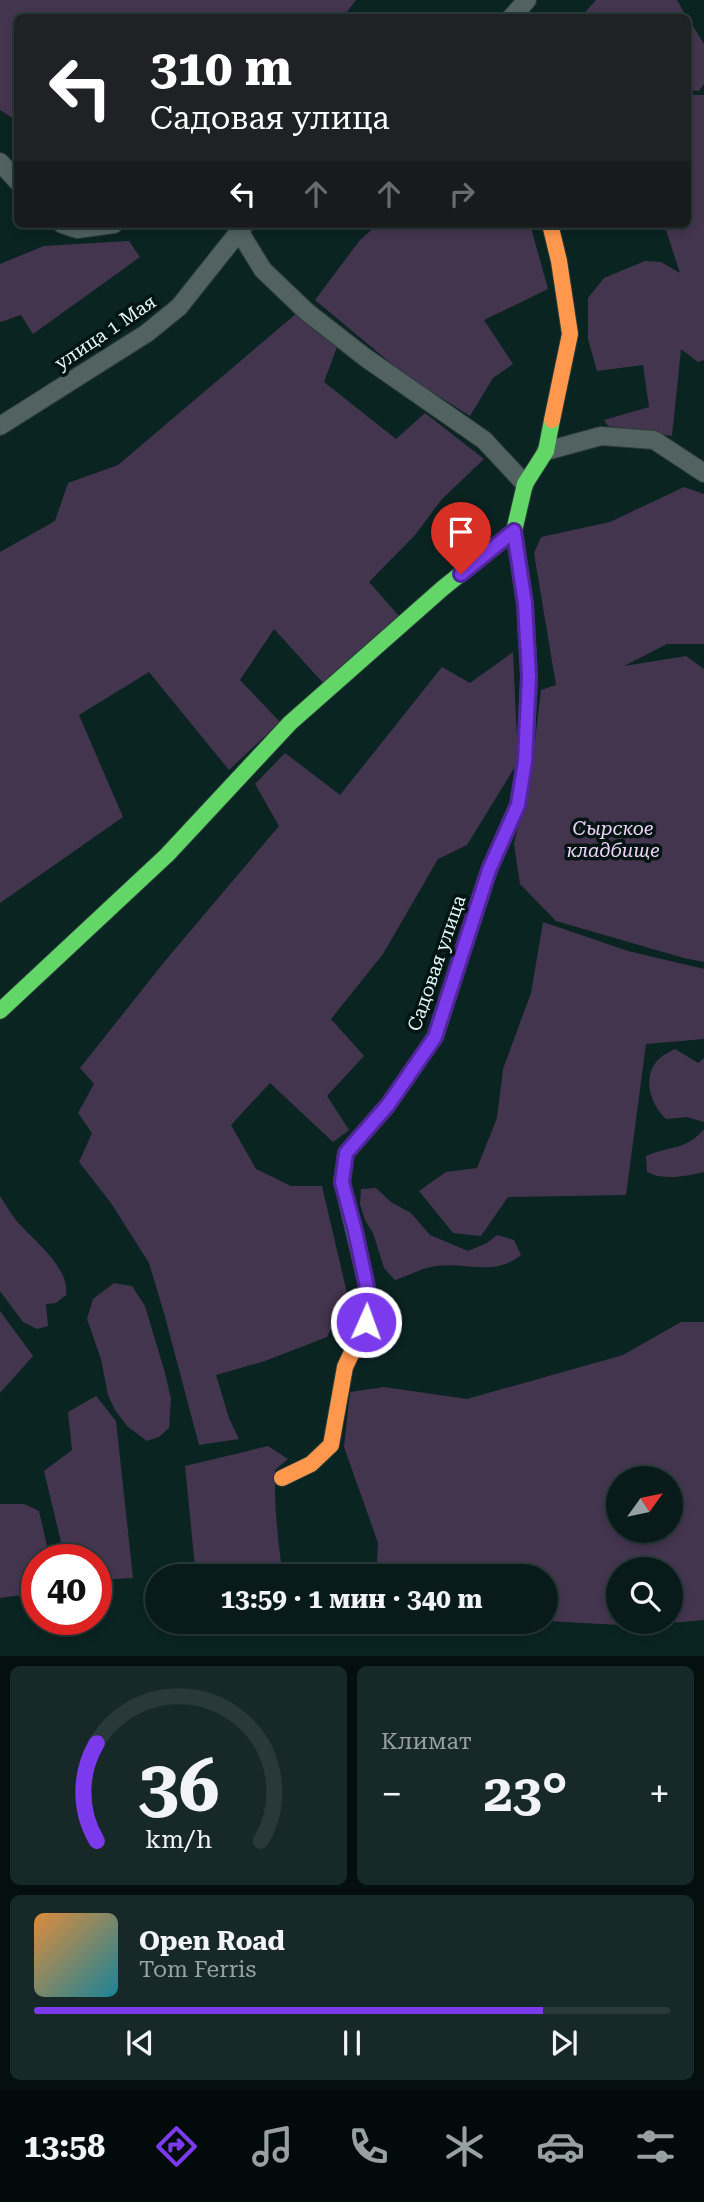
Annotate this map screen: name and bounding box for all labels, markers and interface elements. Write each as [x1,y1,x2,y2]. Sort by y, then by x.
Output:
text: 310 m [150,40,292,97]
icon: left [35,42,126,133]
text: Садовая улица [150,99,390,137]
icon: left [224,175,262,213]
icon: ahead [297,175,335,213]
icon: ahead [370,175,408,213]
icon: right [443,175,481,213]
street label: улица 1 Мая [50,290,160,375]
pin [431,502,491,574]
icon: arrive [442,513,480,551]
park label: Сырское кладбище [566,817,660,862]
street label: Садовая улица [402,891,471,1034]
position arrow [329,1285,403,1359]
north arrow [606,1466,682,1544]
map controls [606,1466,683,1634]
speed limit sign: 40 [21,1544,112,1635]
button: search [606,1557,683,1634]
text: 13:59 · 1 мин · 340 m [221,1584,482,1614]
text: Климат [381,1728,472,1755]
text: 36 [138,1745,219,1830]
text: 23° [483,1763,568,1824]
text: − [381,1772,402,1816]
text: + [649,1772,670,1816]
text: km/h [145,1825,212,1854]
text: Open Road [139,1926,285,1956]
text: Tom Ferris [139,1956,256,1983]
icon: previous [121,2024,159,2062]
icon: pause [333,2024,371,2062]
icon: next [545,2024,583,2062]
icon: directions [152,2122,201,2171]
icon: music [248,2122,297,2171]
icon: phone [344,2122,393,2171]
icon: climate [440,2122,489,2171]
icon: car [536,2122,585,2171]
icon: filters [631,2122,680,2171]
text: 13:58 [23,2127,105,2165]

